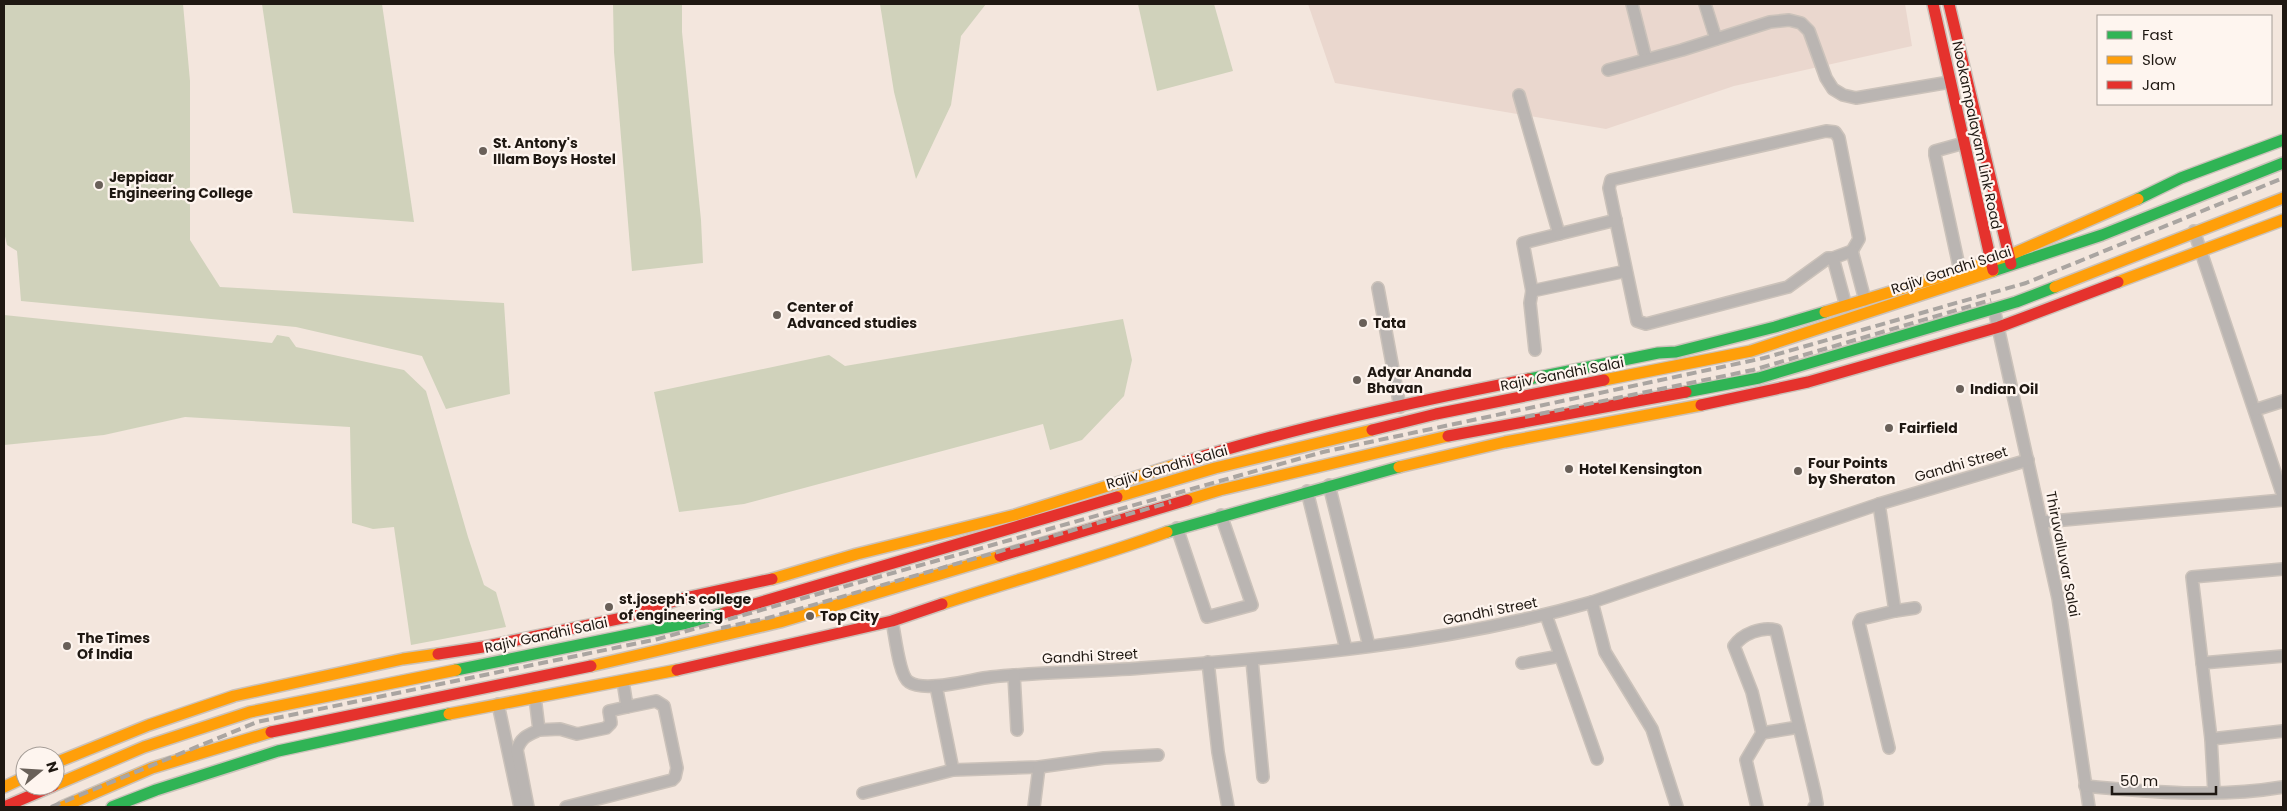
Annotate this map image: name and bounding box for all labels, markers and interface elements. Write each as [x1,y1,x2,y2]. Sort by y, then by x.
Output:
legend [2097,15,2272,105]
text: Fast [2142,24,2173,45]
street label: Nookampalayam Link Road [1947,39,2007,231]
text: Slow [2142,49,2177,70]
text: Jam [2142,74,2176,95]
place label: St. Antony's Illam Boys Hostel [493,133,616,169]
marker: St. Antony's Illam Boys Hostel [477,145,489,157]
place label: Jeppiaar Engineering College [109,167,253,203]
marker: Jeppiaar Engineering College [93,179,105,191]
street label: Rajiv Gandhi Salai [1888,241,2014,299]
place label: Center of Advanced studies [787,297,917,333]
marker: Center of Advanced studies [771,309,783,321]
place label: Tata [1373,313,1406,333]
marker: Tata [1357,317,1369,329]
street label: Rajiv Gandhi Salai [1499,352,1625,396]
place label: Adyar Ananda Bhavan [1367,362,1472,398]
marker: Adyar Ananda Bhavan [1351,374,1363,386]
place label: Indian Oil [1970,379,2038,399]
marker: Indian Oil [1954,383,1966,395]
place label: Fairfield [1899,418,1958,438]
marker: Fairfield [1883,422,1895,434]
street label: Rajiv Gandhi Salai [1104,440,1230,494]
street label: Gandhi Street [1912,441,2010,487]
place label: Four Points by Sheraton [1808,453,1896,489]
place label: Hotel Kensington [1579,459,1702,479]
marker: Hotel Kensington [1563,463,1575,475]
marker: Four Points by Sheraton [1792,465,1804,477]
street label: Thiruvalluvar Salai [2041,489,2085,619]
place label: st.joseph's college of engineering [619,589,752,625]
street label: Gandhi Street [1441,592,1539,630]
marker: st.joseph's college of engineering [603,601,615,613]
place label: Top City [820,606,879,626]
marker: Top City [804,610,816,622]
street label: Rajiv Gandhi Salai [483,612,609,658]
place label: The Times Of India [77,628,150,664]
marker: The Times Of India [61,640,73,652]
street label: Gandhi Street [1042,644,1138,668]
north arrow [15,746,65,796]
text: N [41,759,64,775]
scale bar [2112,764,2216,796]
text: 50 m [2120,770,2158,791]

